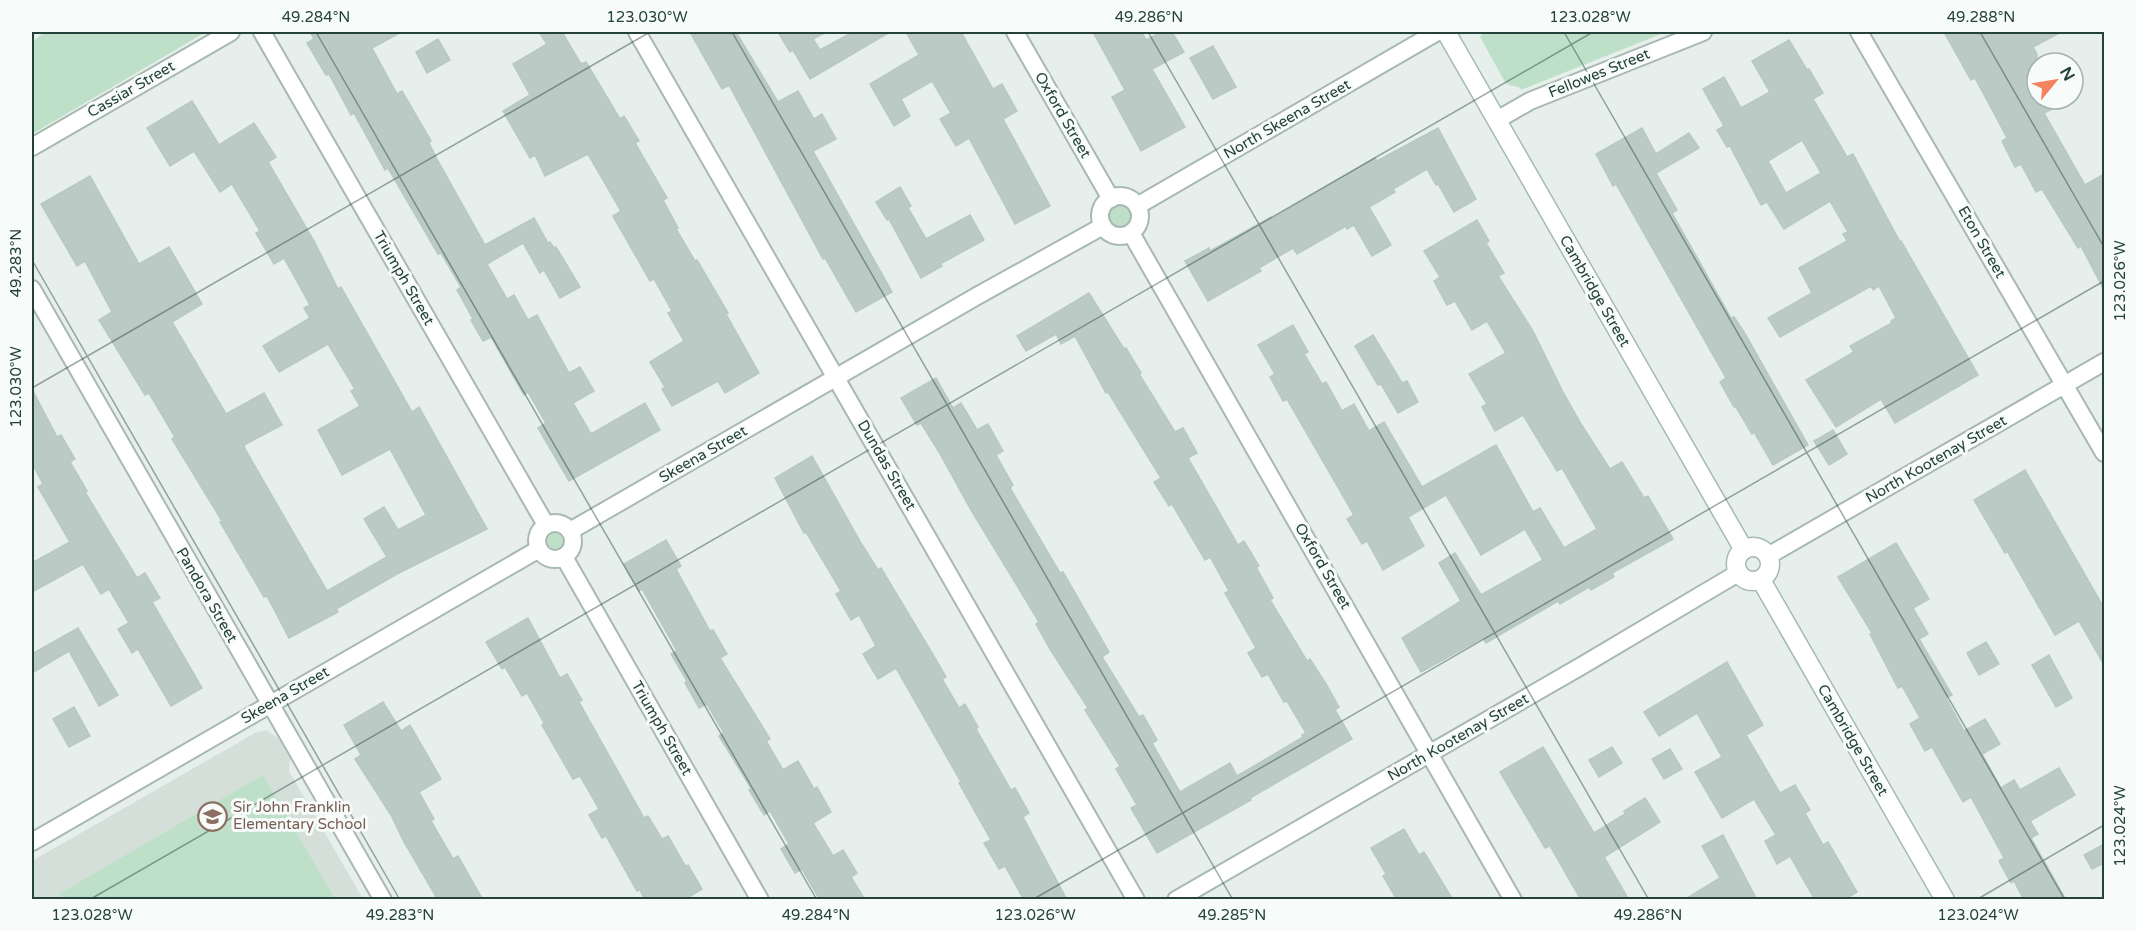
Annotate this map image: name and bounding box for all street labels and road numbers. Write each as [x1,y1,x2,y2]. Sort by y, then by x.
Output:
street label: Fellowes Street [1546,44,1653,102]
street label: Cassiar Street [84,57,178,121]
street label: Oxford Street [1031,69,1095,162]
street label: North Skeena Street [1220,75,1354,163]
street label: Eton Street [1954,203,2010,281]
street label: Triumph Street [370,228,438,329]
street label: Cambridge Street [1556,232,1634,350]
street label: North Kootenay Street [1862,411,2010,507]
street label: Dundas Street [854,417,920,514]
street label: Skeena Street [656,421,750,486]
street label: Oxford Street [1291,520,1355,613]
street label: Pandora Street [173,544,242,646]
street label: Skeena Street [238,662,332,727]
street label: Triumph Street [628,678,696,779]
street label: Cambridge Street [1814,681,1892,799]
street label: North Kootenay Street [1384,689,1532,785]

